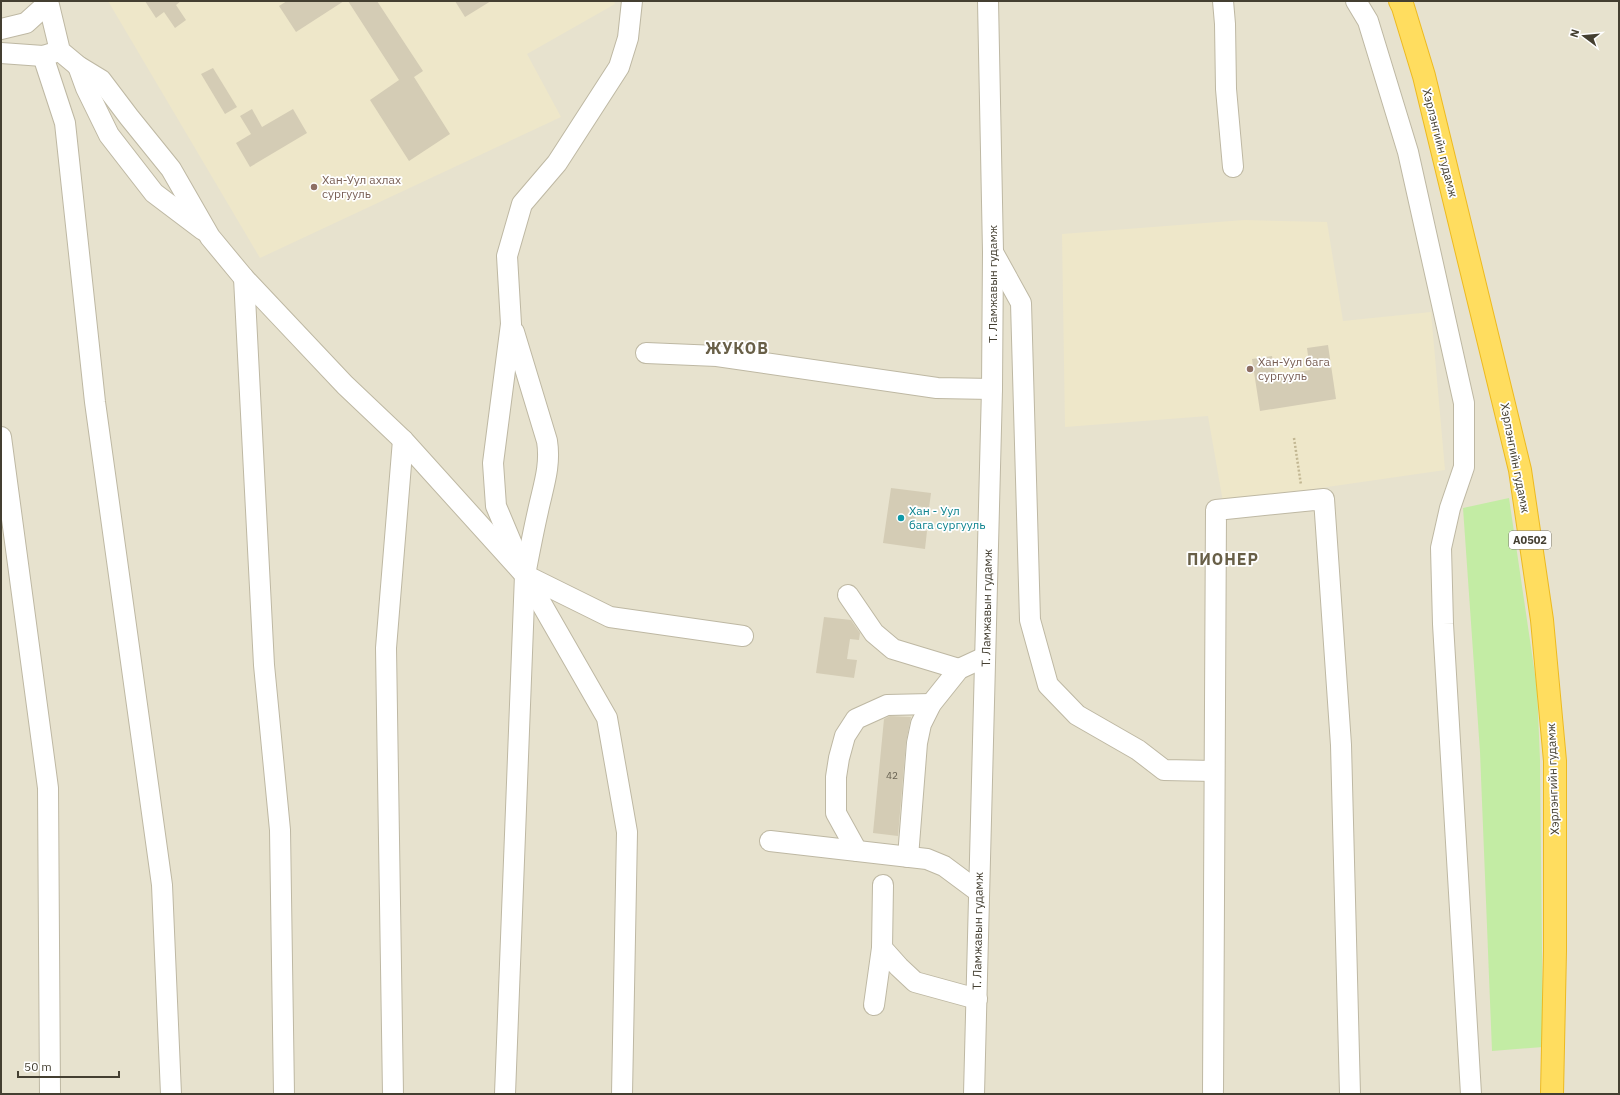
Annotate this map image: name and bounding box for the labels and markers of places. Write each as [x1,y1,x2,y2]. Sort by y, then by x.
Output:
place label: Хан-Уул ахлах сургууль [322,172,401,201]
marker: Хан-Уул ахлах сургууль [309,182,319,192]
place label: Хан-Уул бага сургууль [1258,354,1330,383]
marker: Хан-Уул бага сургууль [1245,364,1255,374]
place label: Хан - Уул бага сургууль [909,503,986,532]
marker: Хан - Уул бага сургууль [896,513,906,523]

